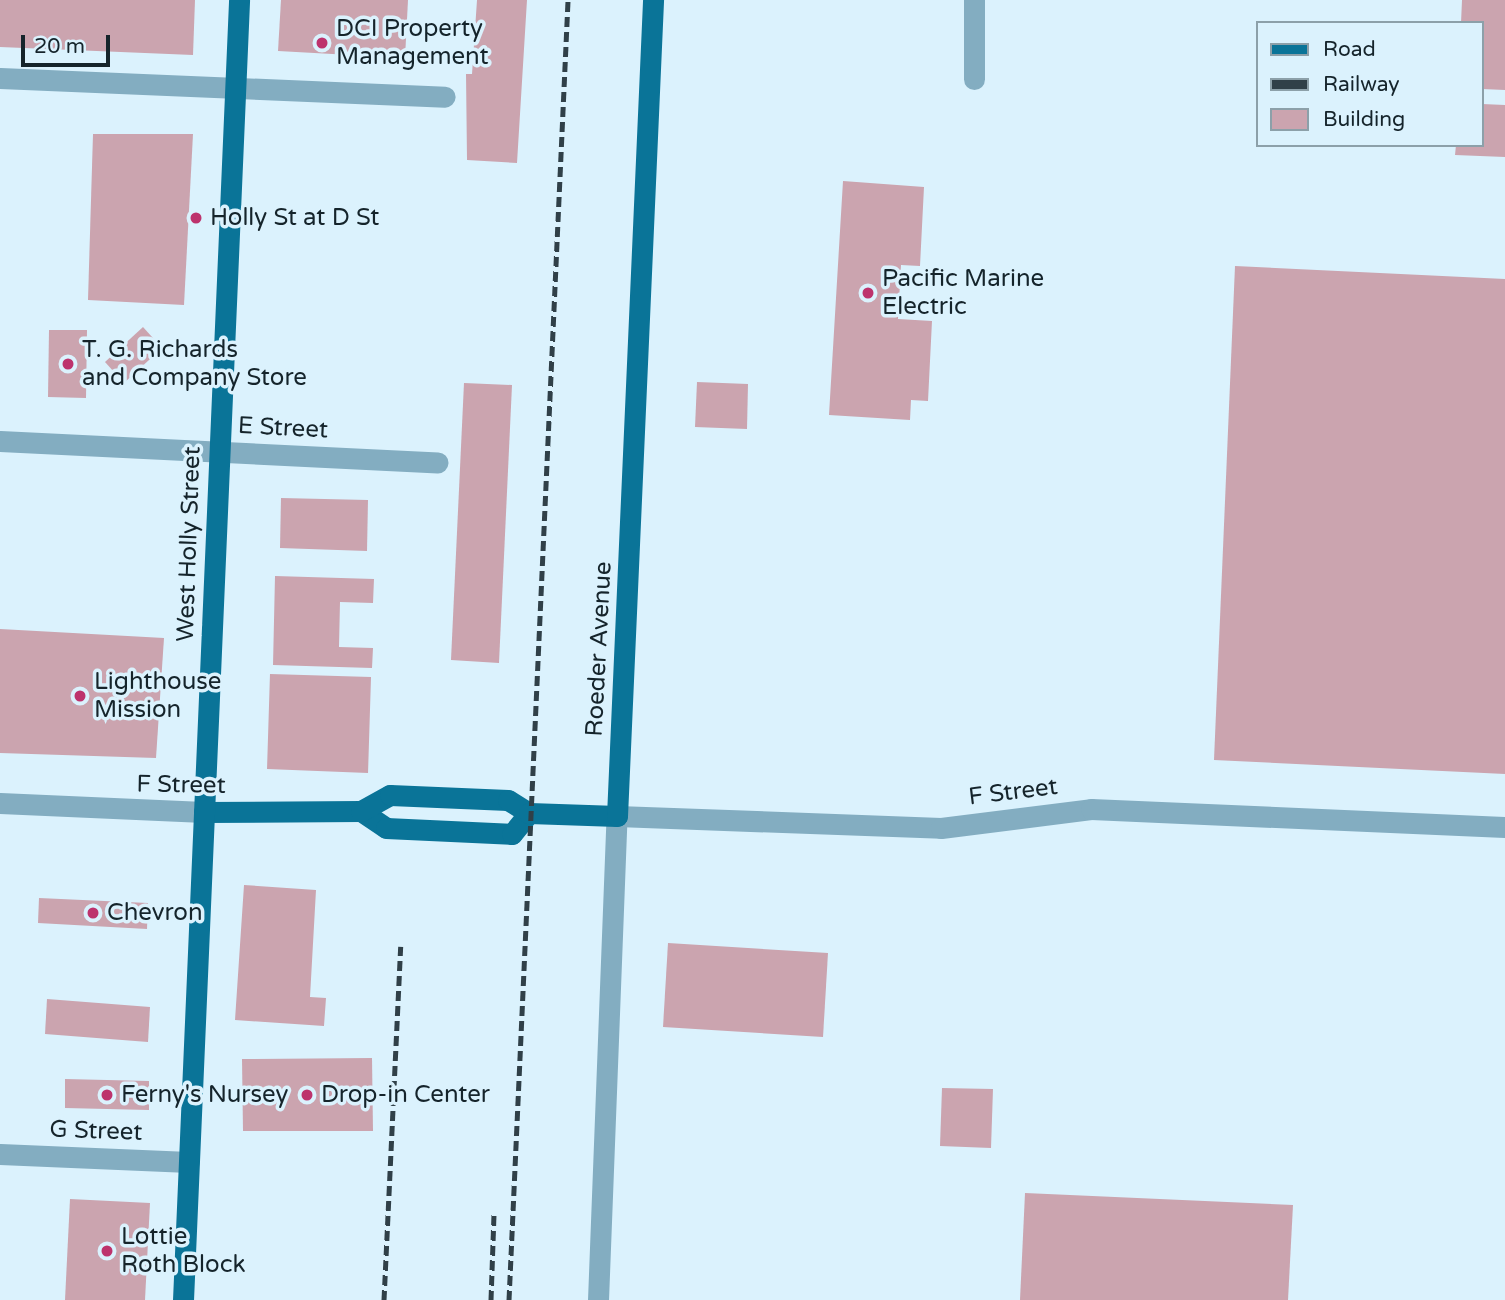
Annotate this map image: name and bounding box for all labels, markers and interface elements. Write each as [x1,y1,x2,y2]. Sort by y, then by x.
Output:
place label: DCI Property Management [336,15,489,71]
scale bar [24,21,114,65]
legend [1256,21,1484,147]
text: 20 m [34,34,85,59]
marker: DCI Property Management [314,35,330,51]
text: Road [1323,37,1376,62]
text: Railway [1323,72,1400,97]
text: Building [1323,107,1405,132]
place label: Holly St at D St [210,204,379,232]
marker: Holly St at D St [188,210,204,226]
place label: Pacific Marine Electric [882,265,1044,321]
marker: Pacific Marine Electric [860,285,876,301]
place label: T. G. Richards and Company Store [82,336,307,392]
marker: T. G. Richards and Company Store [60,356,76,372]
street label: E Street [237,411,329,445]
street label: West Holly Street [171,446,207,642]
street label: Roeder Avenue [580,561,618,737]
place label: Lighthouse Mission [94,668,221,724]
marker: Lighthouse Mission [72,688,88,704]
street label: F Street [136,770,226,800]
street label: F Street [967,772,1059,812]
place label: Chevron [107,899,203,927]
marker: Chevron [85,905,101,921]
place label: Ferny's Nursey [121,1081,288,1109]
place label: Drop-in Center [321,1081,490,1109]
marker: Ferny's Nursey [99,1087,115,1103]
marker: Drop-in Center [299,1087,315,1103]
street label: G Street [49,1115,143,1147]
place label: Lottie Roth Block [121,1223,246,1279]
marker: Lottie Roth Block [99,1243,115,1259]

